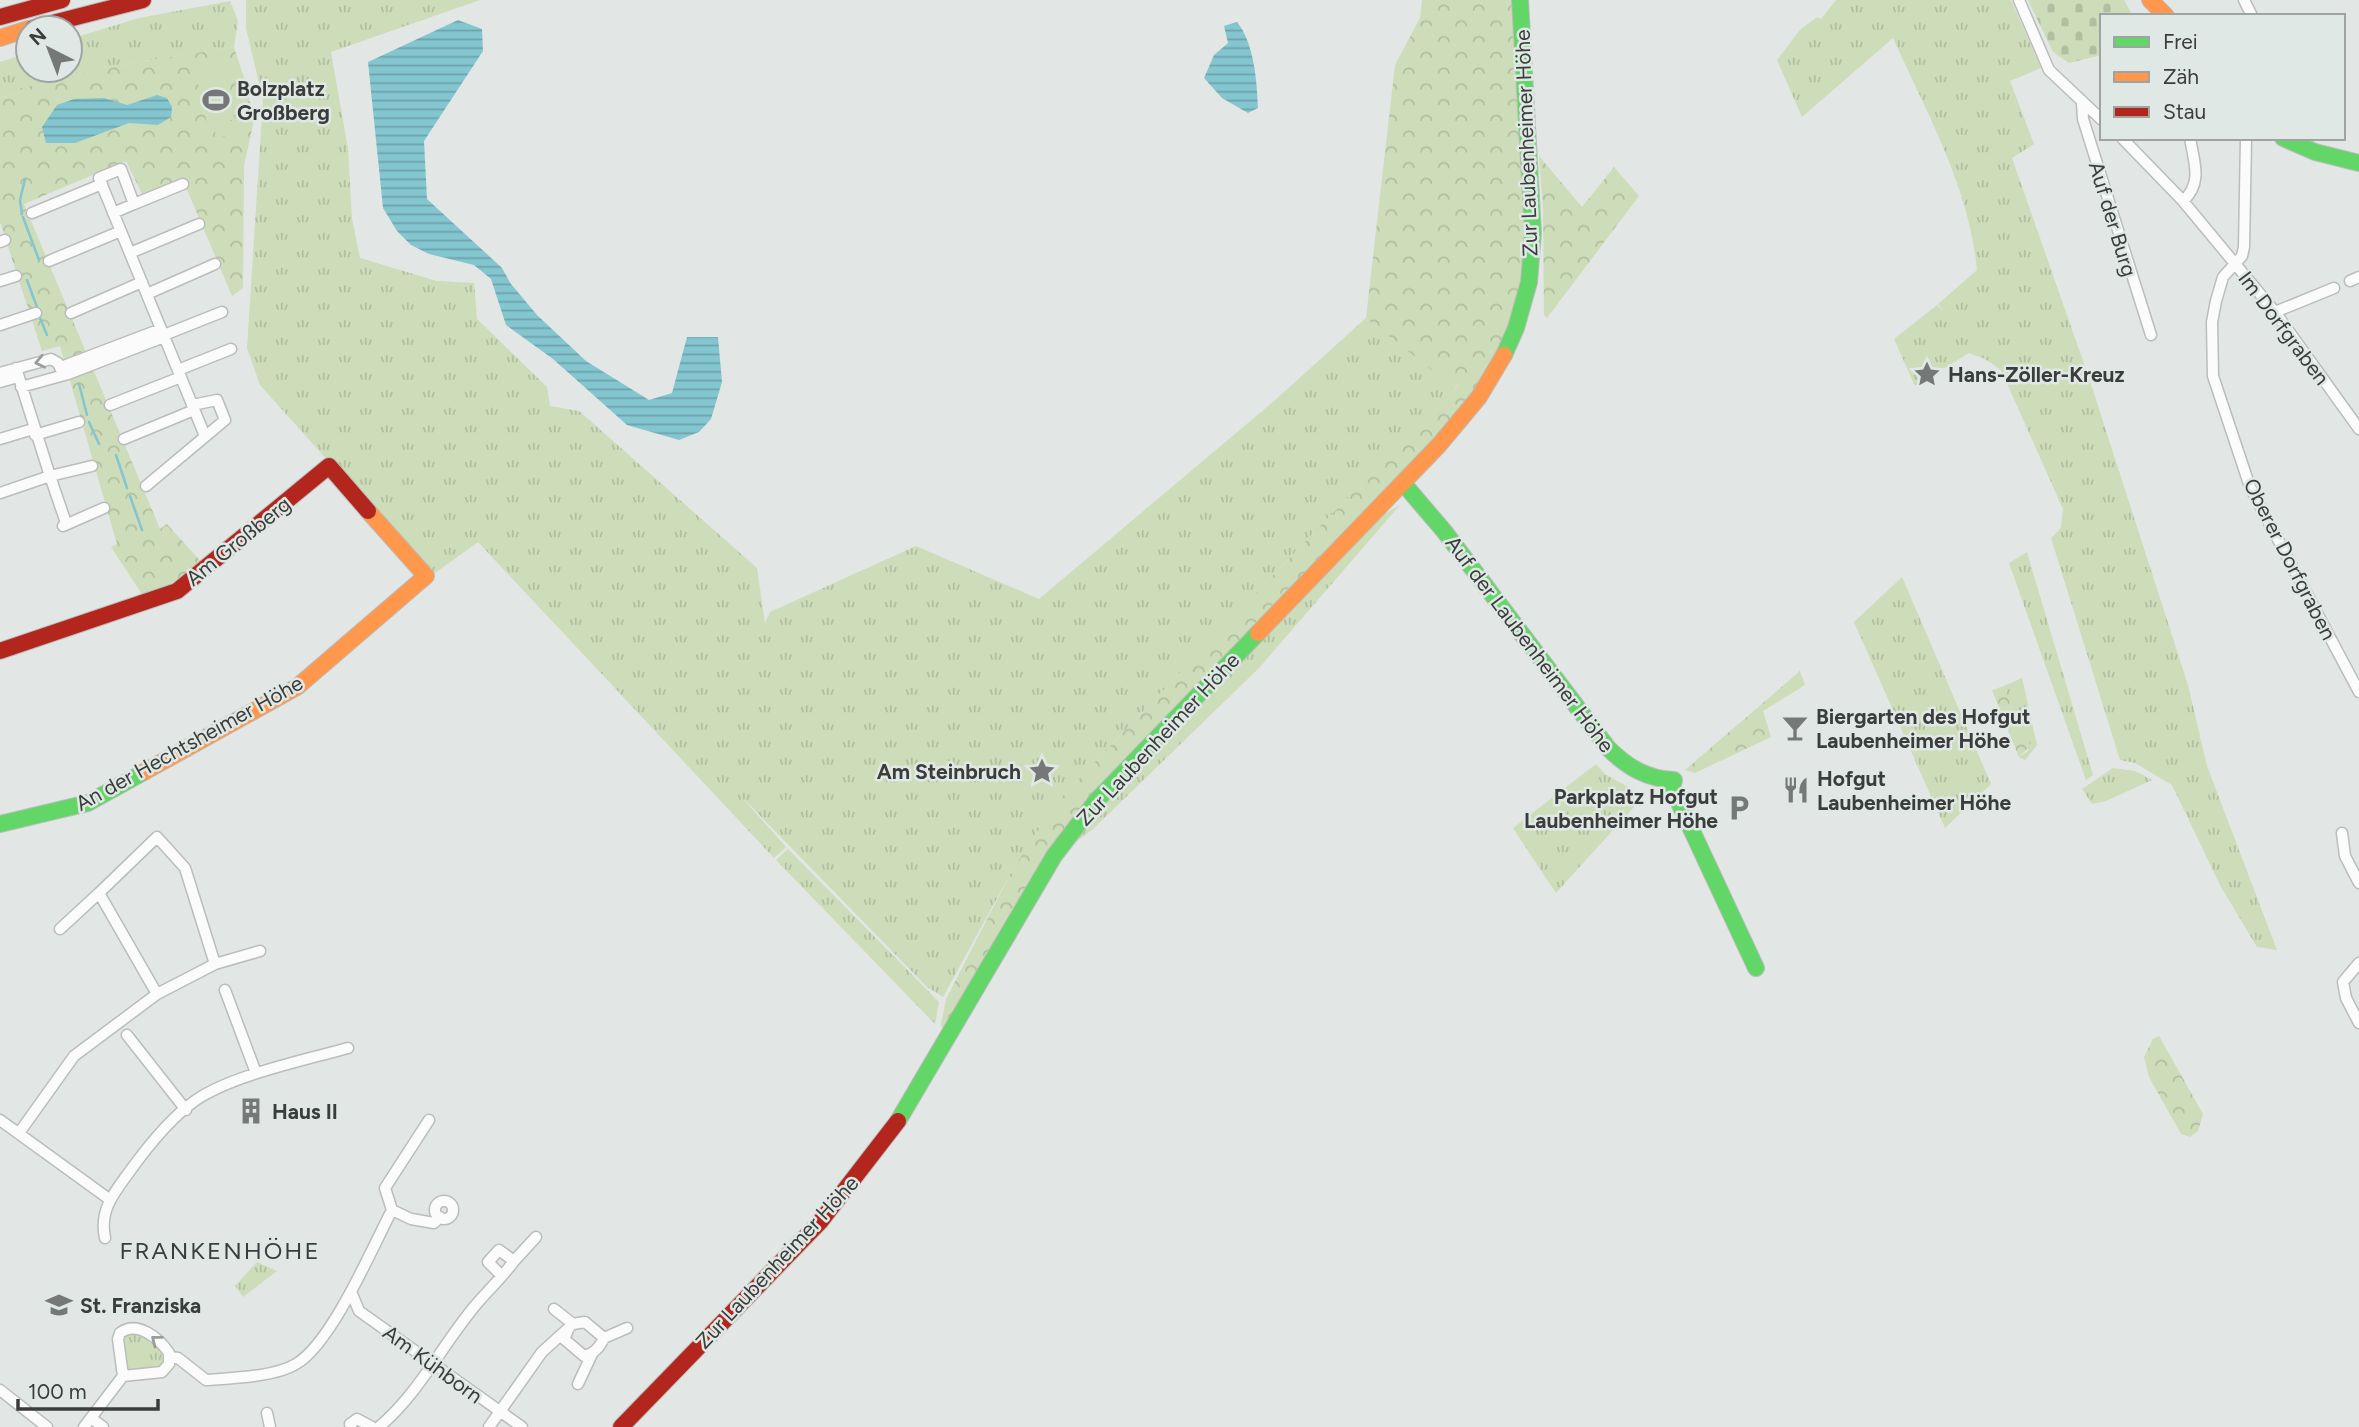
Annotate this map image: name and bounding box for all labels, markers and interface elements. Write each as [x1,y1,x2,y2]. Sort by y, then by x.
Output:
north arrow [14,14,84,84]
legend [2100,14,2345,140]
text: N [25,23,51,50]
street label: Zur Laubenheimer Höhe [1510,29,1542,257]
text: Frei [2163,29,2198,54]
text: Zäh [2163,64,2199,89]
place label: Bolzplatz Großberg [237,76,330,125]
sports icon: Bolzplatz Großberg [201,85,231,115]
text: Stau [2163,99,2206,124]
street label: Auf der Burg [2084,158,2142,280]
street label: Im Dorfgraben [2233,266,2335,390]
one-way arrow [34,354,46,369]
place icon: Hans-Zöller-Kreuz [1912,359,1942,389]
place label: Hans-Zöller-Kreuz [1948,362,2125,387]
street label: Oberer Dorfgraben [2238,474,2342,644]
street label: Am Großberg [181,491,295,591]
street label: Auf der Laubenheimer Höhe [1440,531,1620,757]
street label: Zur Laubenheimer Höhe [1071,647,1245,831]
street label: An der Hechtsheimer Höhe [71,670,307,816]
place label: Biergarten des Hofgut Laubenheimer Höhe [1816,704,2030,753]
bar icon: Biergarten des Hofgut Laubenheimer Höhe [1780,713,1810,743]
place icon: Am Steinbruch [1027,756,1057,786]
place label: Am Steinbruch [877,759,1021,784]
place label: Hofgut Laubenheimer Höhe [1817,766,2011,815]
restaurant icon: Hofgut Laubenheimer Höhe [1781,775,1811,805]
place label: Parkplatz Hofgut Laubenheimer Höhe [1524,784,1718,833]
parking icon: Parkplatz Hofgut Laubenheimer Höhe [1724,793,1754,823]
building icon: Haus II [236,1096,266,1126]
place label: Haus II [272,1099,338,1124]
street label: Zur Laubenheimer Höhe [690,1170,864,1354]
district label: FRANKENHÖHE [119,1236,321,1265]
school or university icon: St. Franziska [44,1290,74,1320]
place label: St. Franziska [80,1293,201,1318]
street label: Am Kühborn [378,1320,488,1408]
one-way arrow [151,1335,163,1348]
scale bar [18,1368,158,1412]
text: 100 m [28,1379,87,1404]

